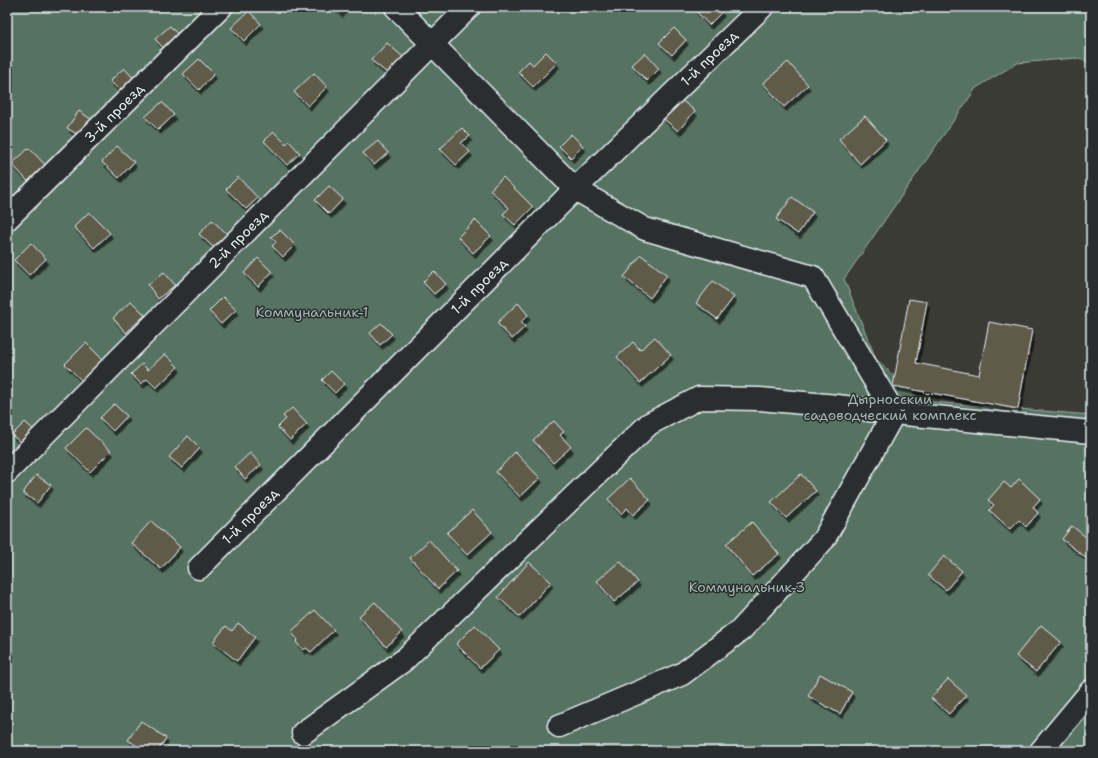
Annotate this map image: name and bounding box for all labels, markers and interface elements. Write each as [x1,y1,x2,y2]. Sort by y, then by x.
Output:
street label: 1-й проезд [676,26,742,90]
street label: 3-й проезд [80,79,148,147]
street label: 2-й проезд [205,206,271,272]
street label: 1-й проезд [447,254,511,318]
park label: Коммунальник-1 [256,303,368,321]
park label: Дырносский садоводческий комплекс [803,390,977,424]
street label: 1-й проезд [218,484,282,548]
park label: Коммунальник-3 [689,578,805,596]

